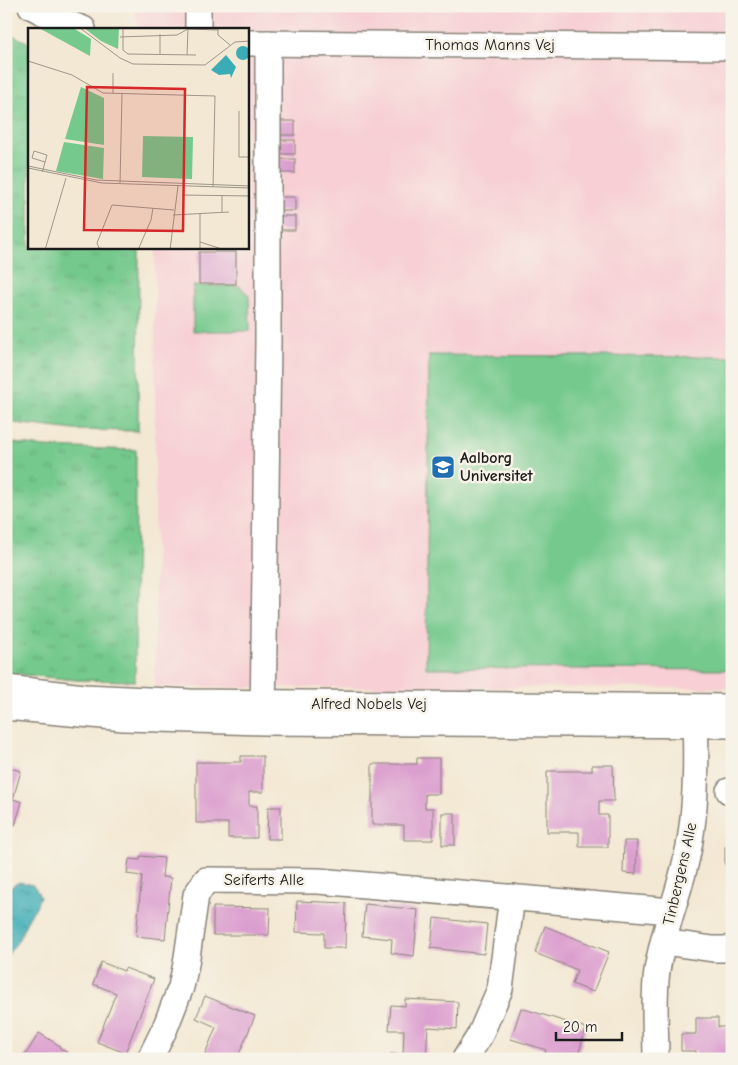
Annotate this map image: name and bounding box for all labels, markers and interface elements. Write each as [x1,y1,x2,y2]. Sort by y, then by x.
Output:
inset map [28,28,249,249]
street label: Thomas Manns Vej [425,36,555,54]
place label: Aalborg Universitet [460,449,534,485]
school or university icon: Aalborg Universitet [430,454,456,480]
street label: Alfred Nobels Vej [311,695,427,713]
street label: Tinbergens Alle [659,821,701,927]
street label: Seiferts Alle [224,871,304,889]
scale bar [556,1010,622,1042]
text: 20 m [563,1018,597,1036]

